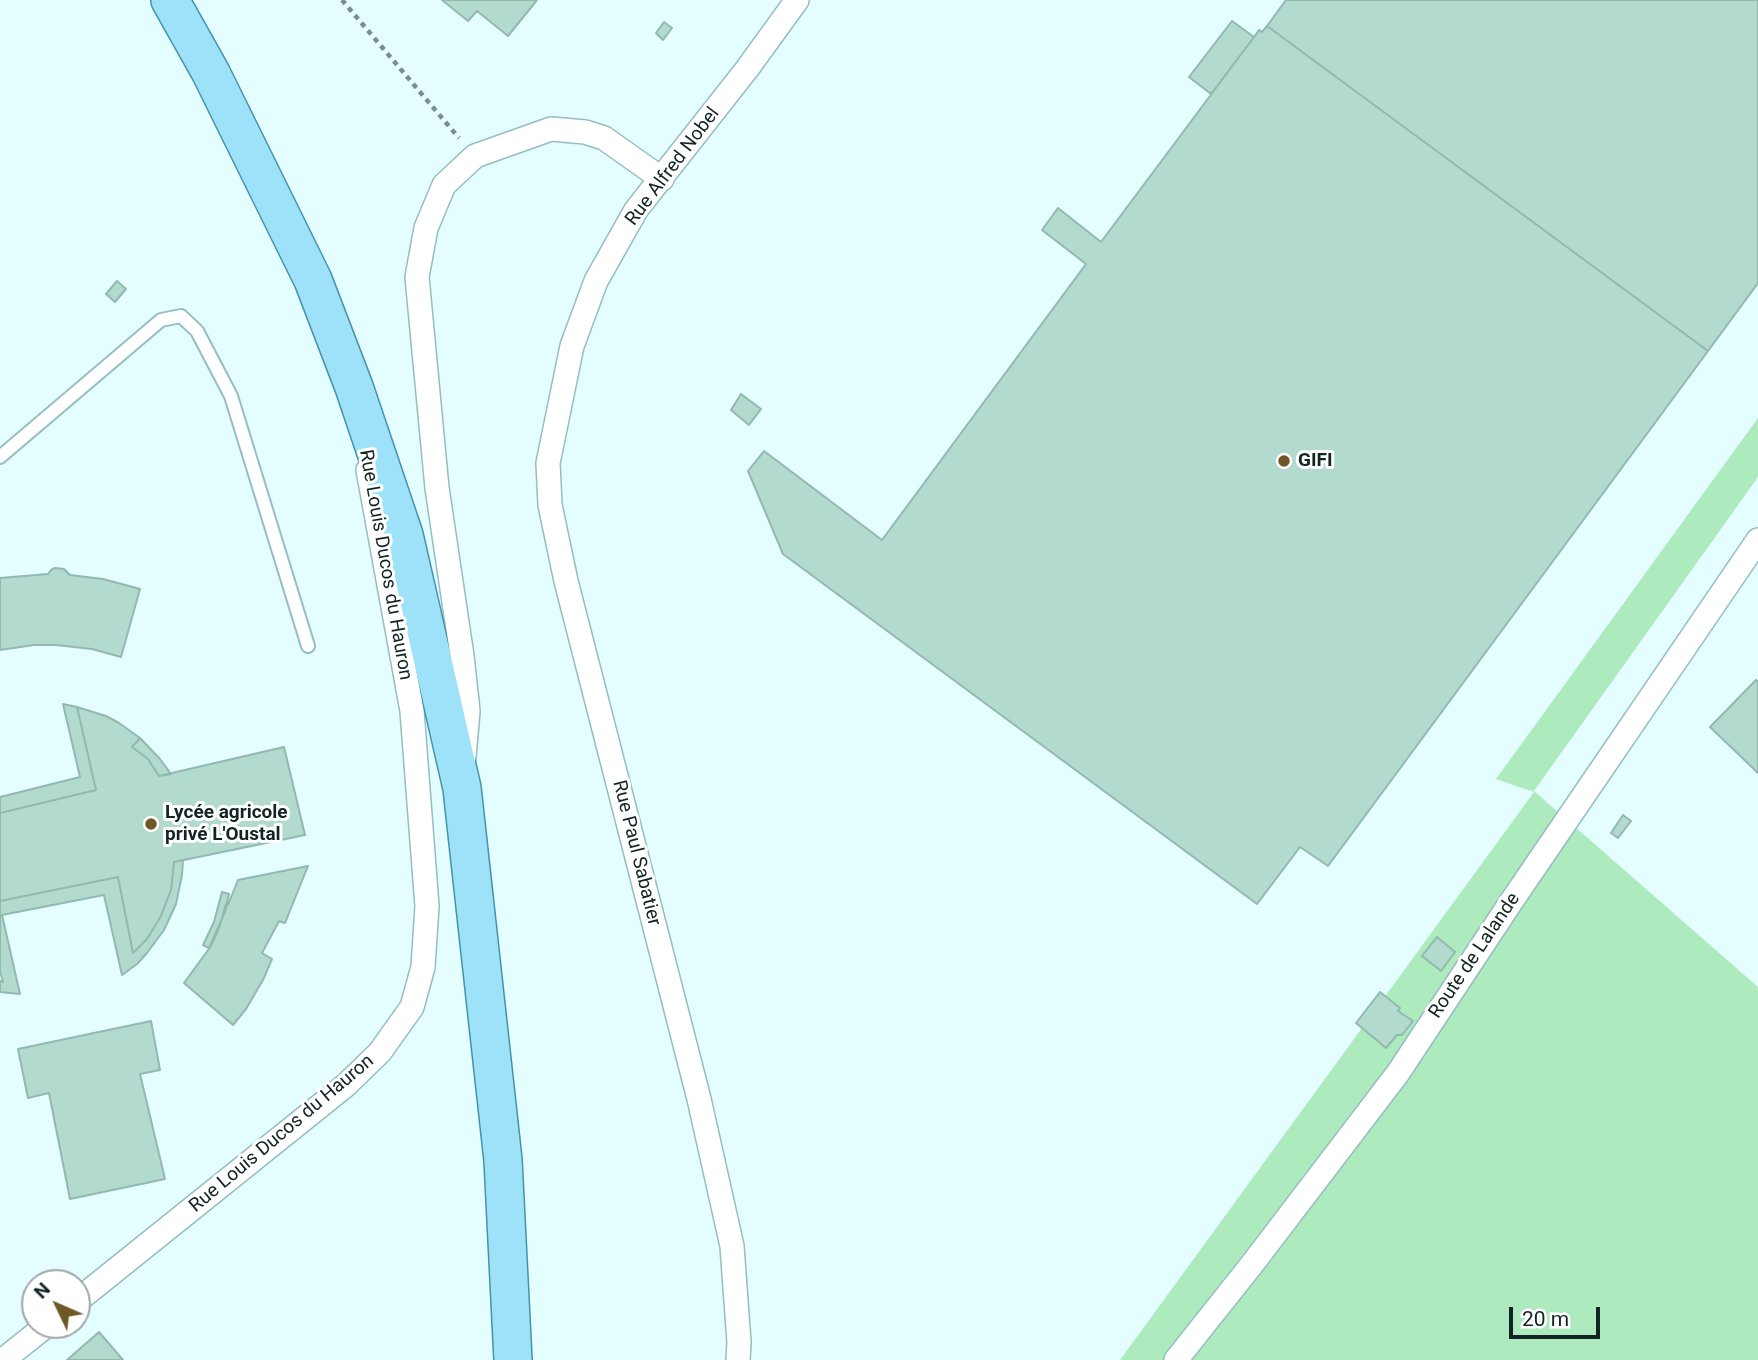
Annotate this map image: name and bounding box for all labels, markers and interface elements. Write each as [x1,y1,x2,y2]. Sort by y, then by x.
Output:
street label: Rue Alfred Nobel [621,103,725,231]
street label: Rue Louis Ducos du Hauron [353,448,417,682]
place label: GIFI [1298,450,1332,472]
marker: GIFI [1276,453,1292,469]
street label: Rue Paul Sabatier [607,778,665,928]
place label: Lycée agricole privé L'Oustal [165,802,288,846]
marker: Lycée agricole privé L'Oustal [143,816,159,832]
street label: Route de Lalande [1425,889,1525,1023]
street label: Rue Louis Ducos du Hauron [185,1050,379,1218]
north arrow [21,1269,91,1339]
text: N [29,1278,55,1303]
scale bar [1513,1294,1604,1338]
text: 20 m [1522,1307,1569,1331]

